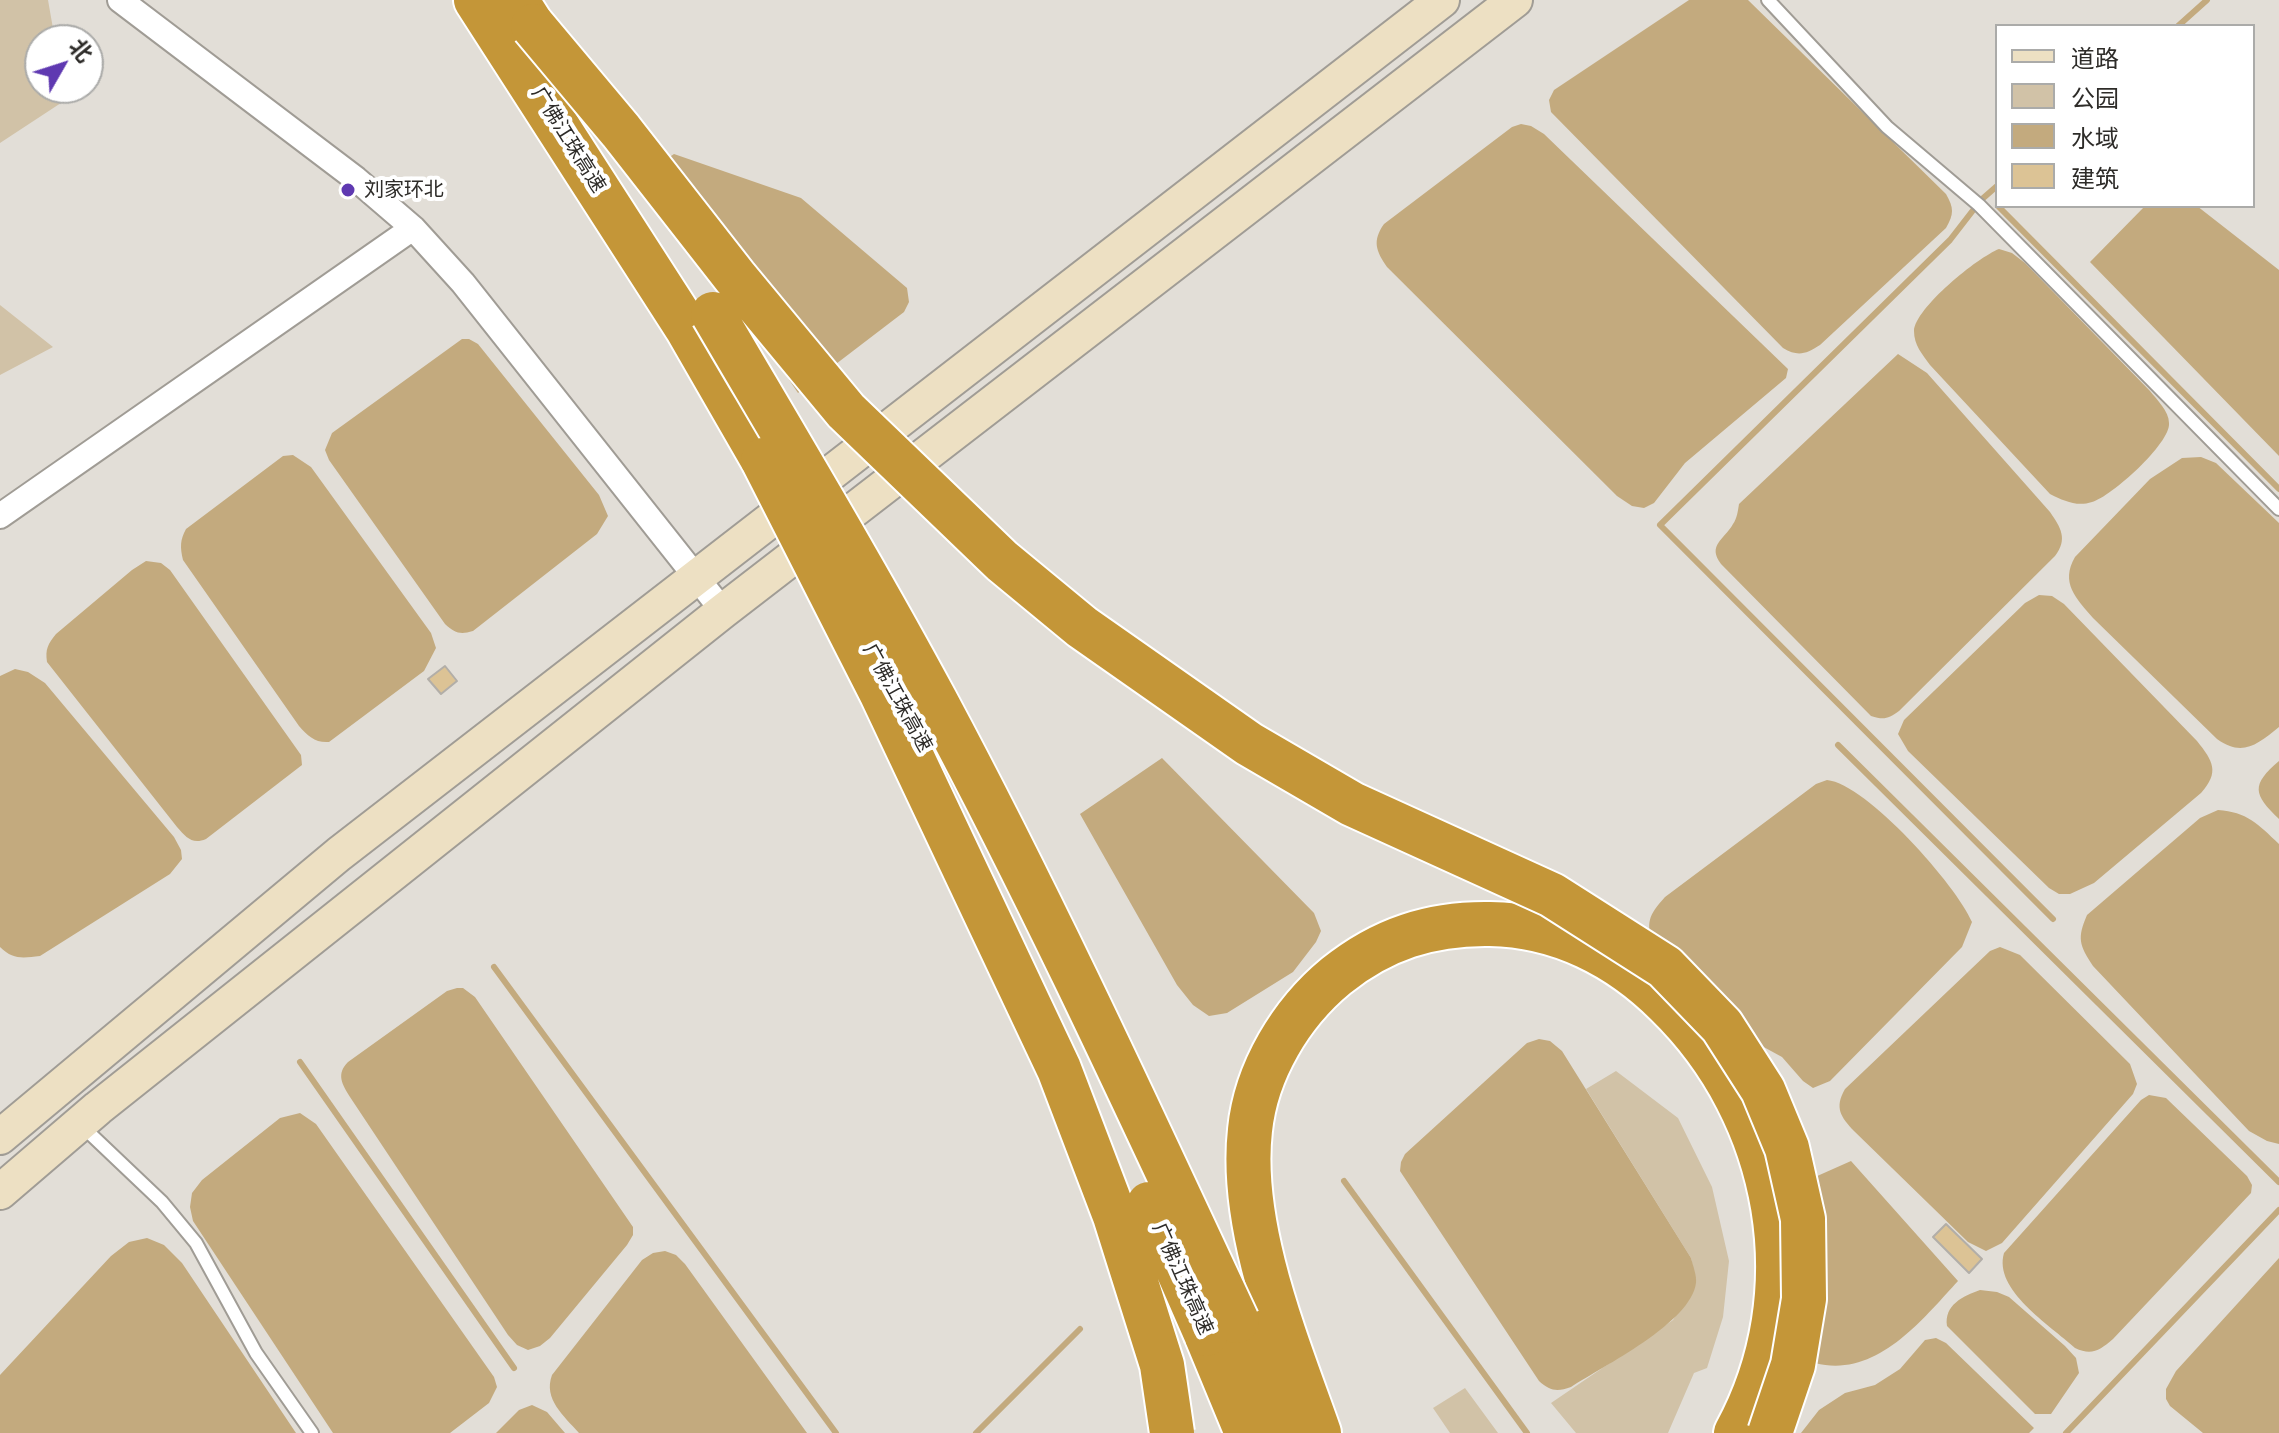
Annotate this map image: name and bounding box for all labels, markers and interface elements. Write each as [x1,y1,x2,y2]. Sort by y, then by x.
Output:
north arrow [24,24,104,104]
legend [1995,24,2255,208]
text: 北 [63,32,100,68]
text: 道路 [2071,41,2119,74]
text: 公园 [2071,81,2119,114]
street label: 广佛江珠高速 [526,83,610,197]
text: 水域 [2071,121,2119,154]
text: 建筑 [2071,161,2119,194]
place label: 刘家环北 [364,178,444,202]
marker: 刘家环北 [339,181,357,199]
street label: 广佛江珠高速 [857,640,937,756]
street label: 广佛江珠高速 [1147,1219,1217,1339]

